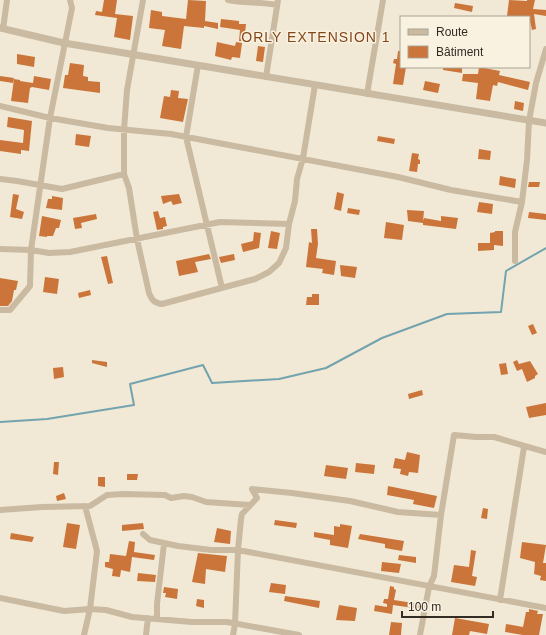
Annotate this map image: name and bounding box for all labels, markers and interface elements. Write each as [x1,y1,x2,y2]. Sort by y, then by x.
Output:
legend [400,16,530,68]
text: Route [436,25,468,39]
district label: ORLY EXTENSION 1 [241,29,391,45]
text: Bâtiment [436,45,484,59]
scale bar [402,593,493,619]
text: 100 m [408,600,441,614]

